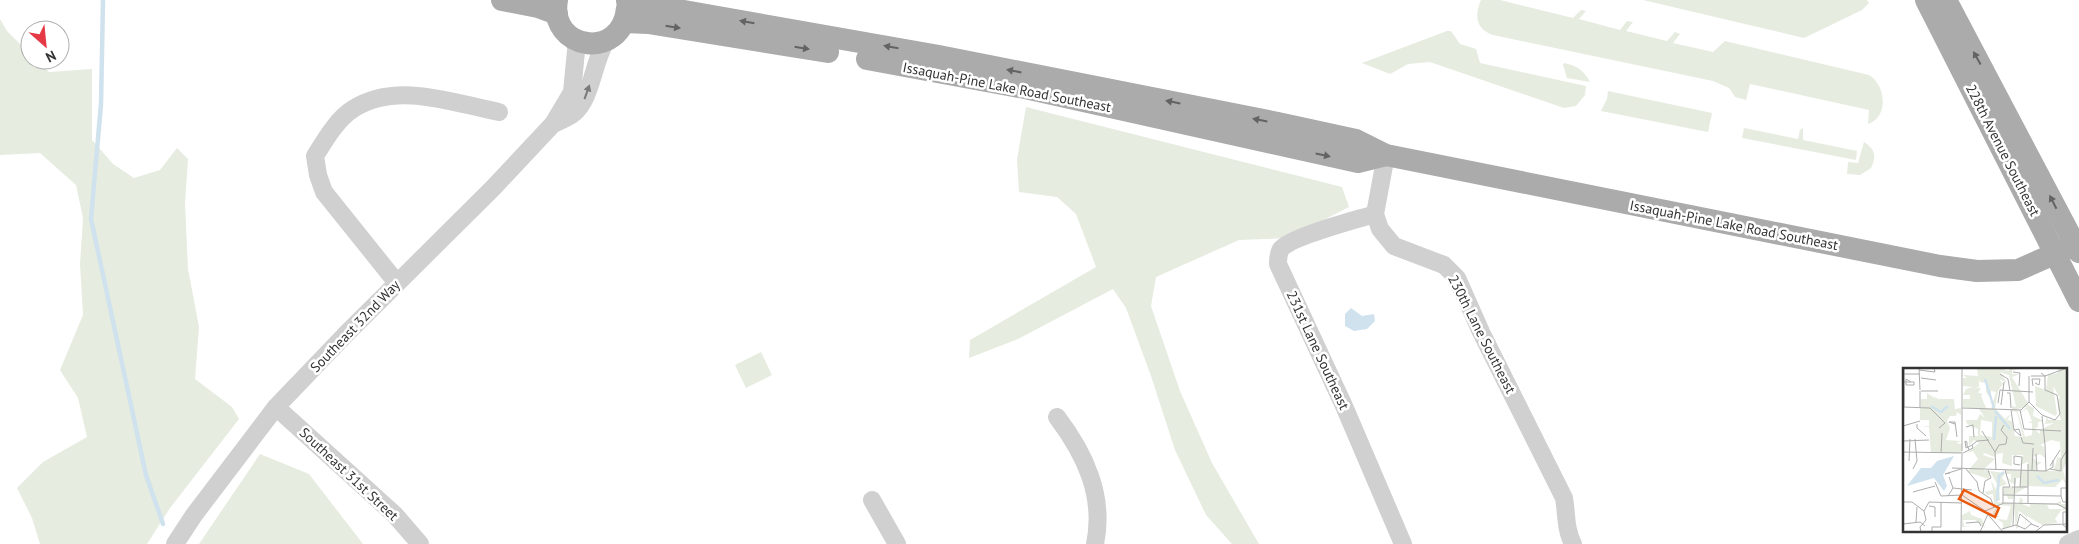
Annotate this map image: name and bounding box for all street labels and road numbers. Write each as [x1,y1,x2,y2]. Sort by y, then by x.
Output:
street label: Issaquah-Pine Lake Road Southeast [901,58,1113,116]
street label: 228th Avenue Southeast [1962,81,2044,219]
street label: Issaquah-Pine Lake Road Southeast [1628,196,1840,254]
street label: 230th Lane Southeast [1444,272,1520,397]
street label: Southeast 32nd Way [306,276,404,376]
street label: 231st Lane Southeast [1283,288,1354,413]
street label: Southeast 31st Street [296,424,402,525]

